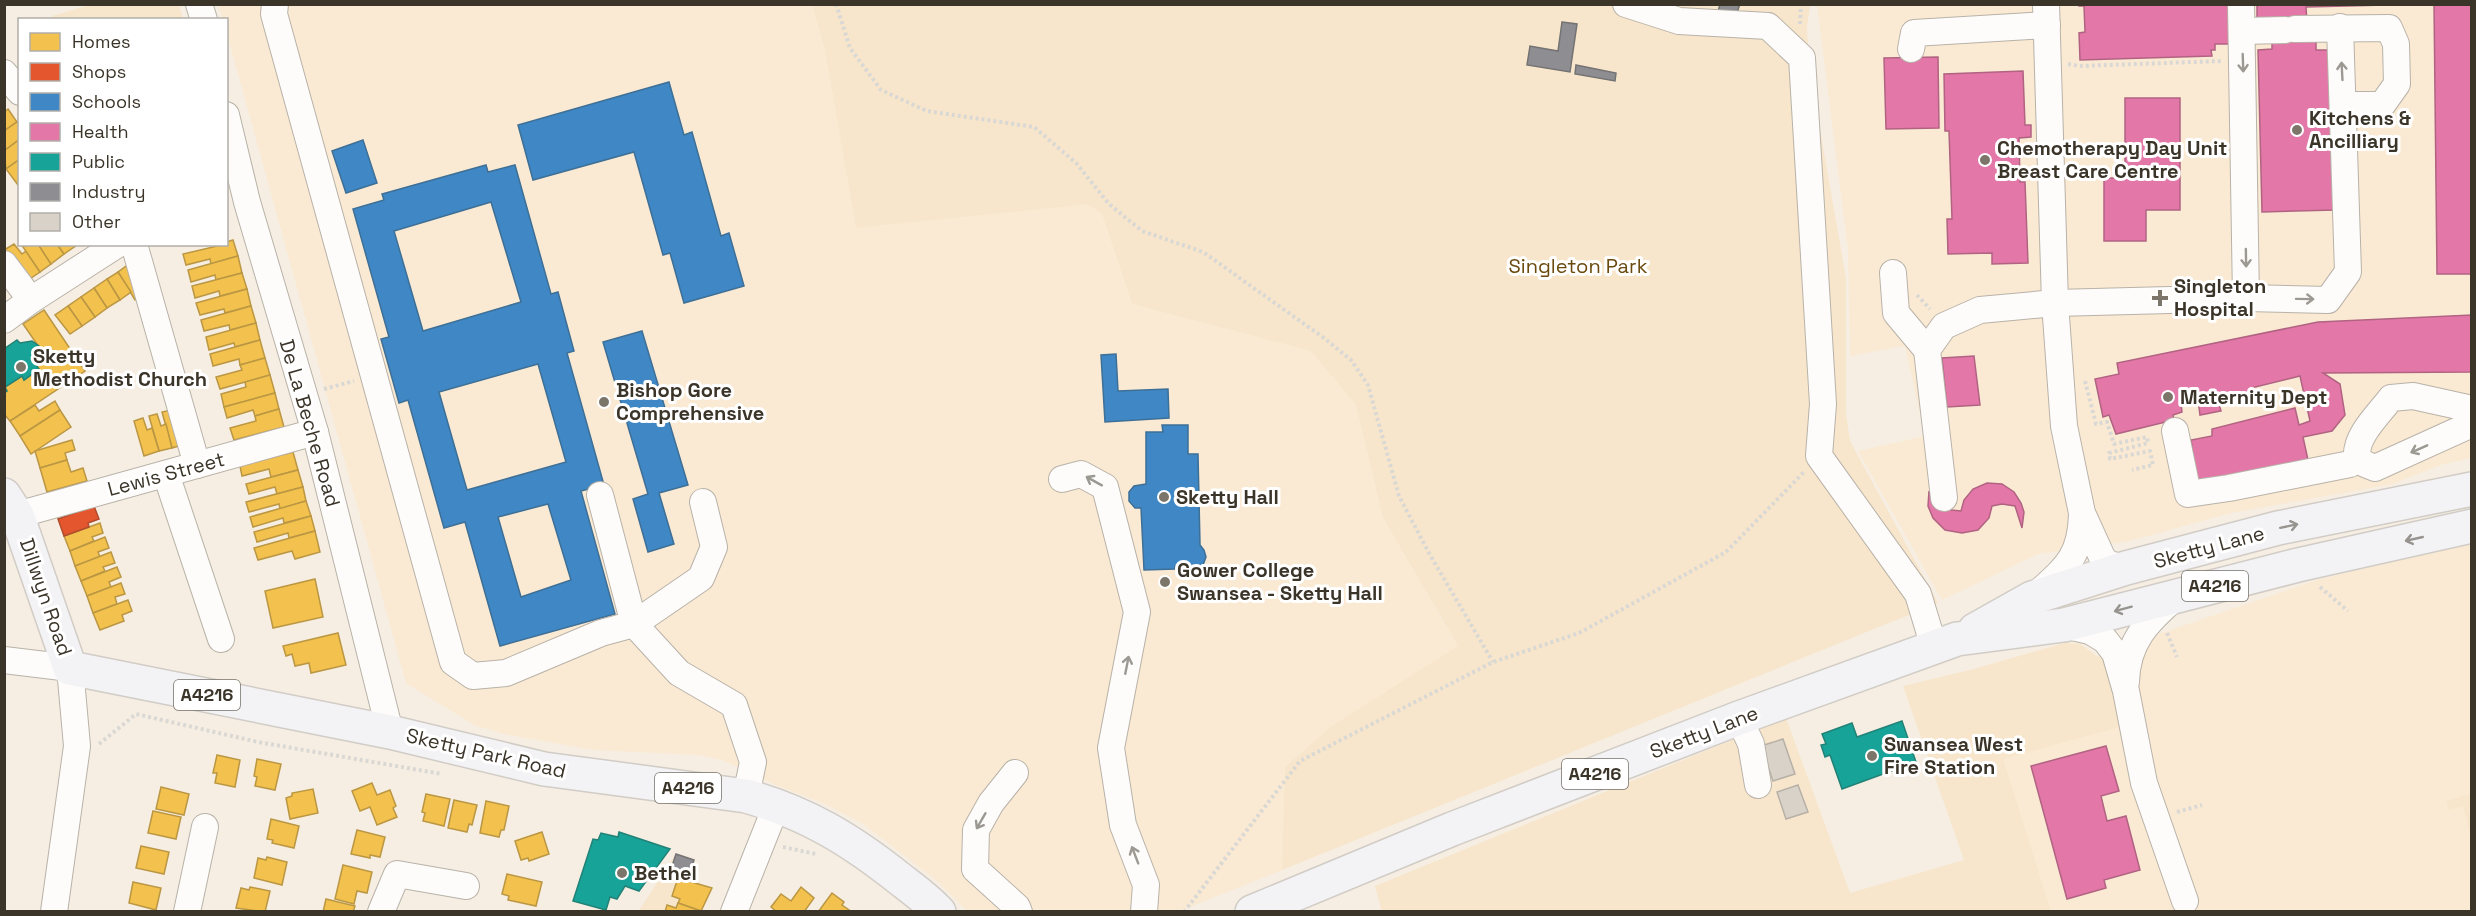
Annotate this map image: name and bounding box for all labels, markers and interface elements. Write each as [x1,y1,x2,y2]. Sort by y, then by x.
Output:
legend [18,18,228,246]
text: Homes [72,30,131,53]
one-way arrow [2237,52,2249,72]
text: Shops [72,60,126,83]
one-way arrow [2337,62,2348,82]
text: Schools [72,90,141,113]
place label: Kitchens & Ancilliary [2309,105,2411,154]
text: Health [72,120,129,143]
marker: Kitchens & Ancilliary [2290,123,2304,137]
place label: Chemotherapy Day Unit Breast Care Centre [1997,135,2227,184]
text: Public [72,150,125,173]
marker: Chemotherapy Day Unit Breast Care Centre [1978,153,1992,167]
text: Industry [72,180,145,203]
text: Other [72,210,121,233]
one-way arrow [2240,247,2252,267]
park label: Singleton Park [1509,253,1648,279]
place label: Singleton Hospital [2174,273,2266,322]
marker: Singleton Hospital [2151,289,2169,307]
one-way arrow [2294,293,2314,305]
street label: De La Beche Road [274,336,346,510]
place label: Sketty Methodist Church [33,343,207,392]
marker: Sketty Methodist Church [14,360,28,374]
place label: Bishop Gore Comprehensive [616,377,764,426]
place label: Maternity Dept [2180,384,2327,410]
marker: Maternity Dept [2161,390,2175,404]
marker: Bishop Gore Comprehensive [597,395,611,409]
one-way arrow [2410,444,2428,455]
street label: Lewis Street [105,446,227,502]
one-way arrow [1086,475,1104,486]
place label: Sketty Hall [1176,484,1279,510]
marker: Sketty Hall [1157,490,1171,504]
street label: Sketty Lane [2151,520,2267,574]
one-way arrow [2279,520,2299,531]
one-way arrow [2405,533,2424,545]
street label: Dillwyn Road [14,535,78,659]
place label: Gower College Swansea - Sketty Hall [1177,557,1383,606]
road number: A4216 [2182,571,2248,601]
marker: Gower College Swansea - Sketty Hall [1158,575,1172,589]
one-way arrow [2114,604,2133,616]
one-way arrow [1122,655,1133,675]
road number: A4216 [174,680,240,710]
street label: Sketty Lane [1646,699,1762,765]
street label: Sketty Park Road [404,722,568,784]
place label: Swansea West Fire Station [1884,731,2023,780]
marker: Swansea West Fire Station [1865,749,1879,763]
road number: A4216 [1562,759,1628,789]
road number: A4216 [655,773,721,803]
one-way arrow [975,812,987,829]
one-way arrow [1128,846,1139,865]
place label: Bethel [634,860,697,886]
marker: Bethel [615,866,629,880]

